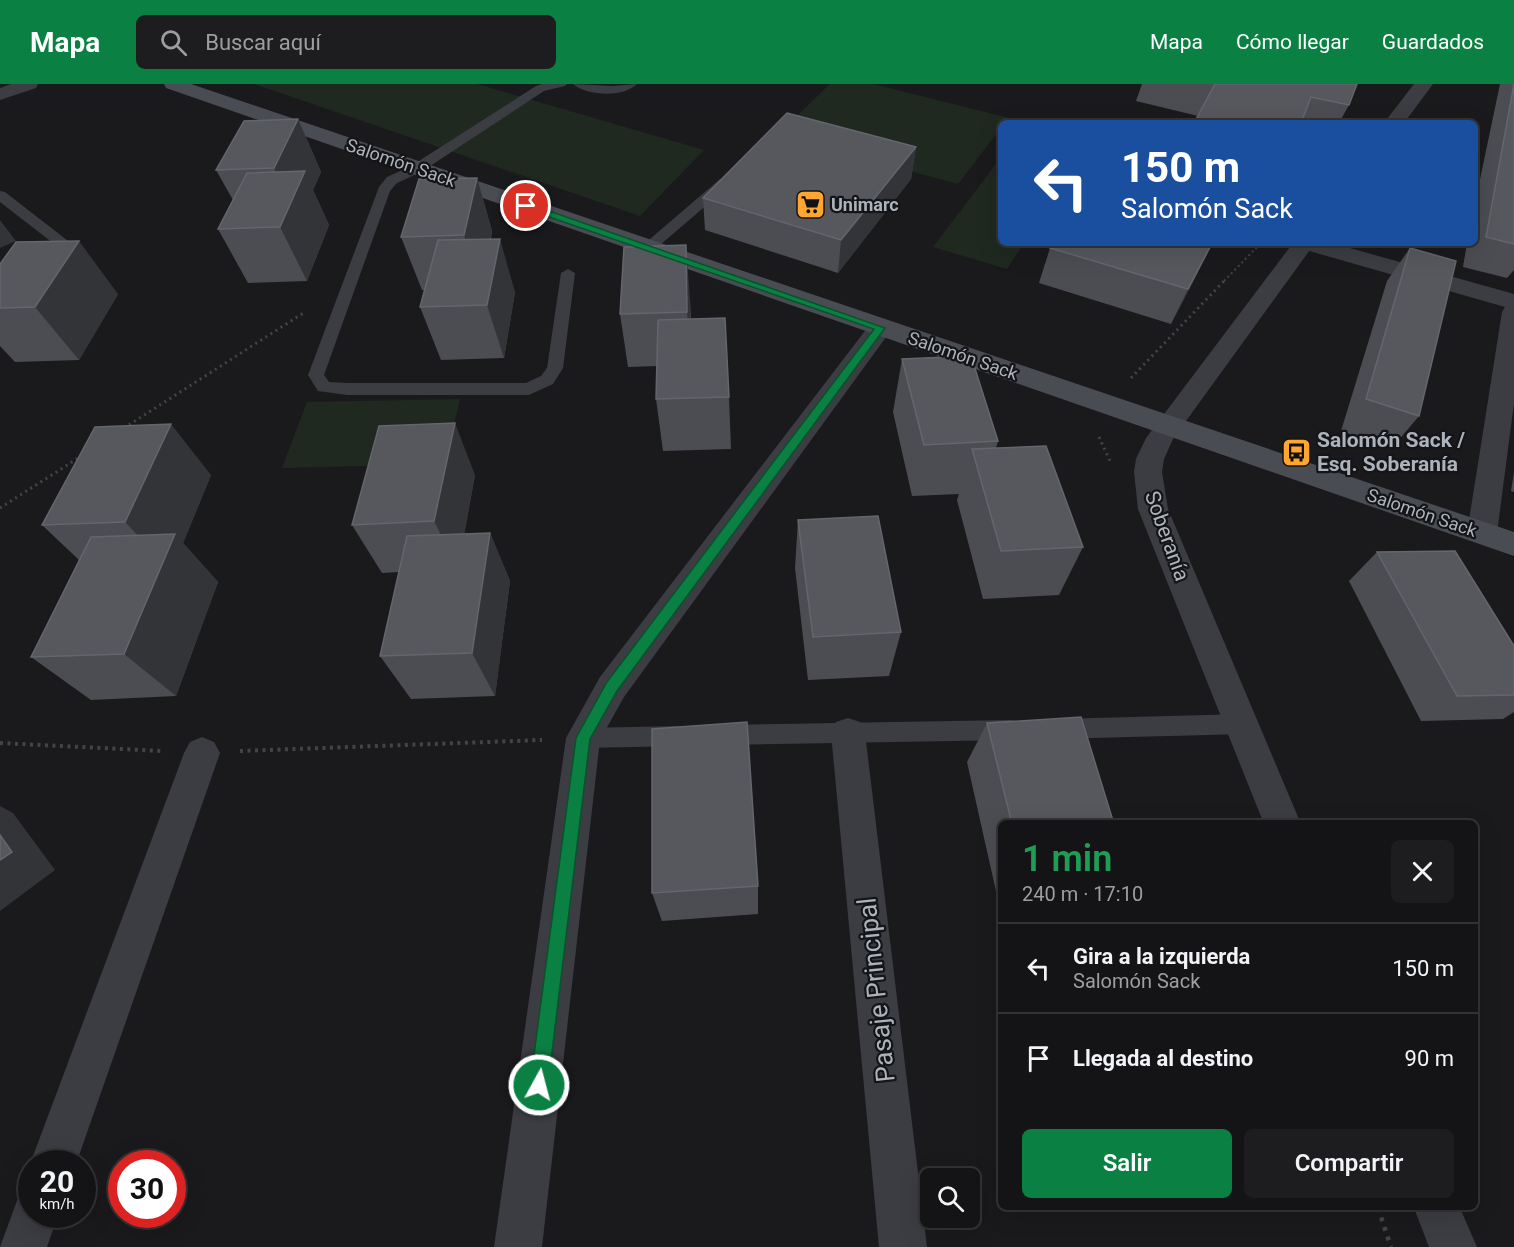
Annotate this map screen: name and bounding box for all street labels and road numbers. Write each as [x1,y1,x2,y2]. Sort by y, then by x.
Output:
street label: Salomón Sack [344,134,460,191]
street label: Salomón Sack [906,327,1022,384]
street label: Salomón Sack [1365,484,1481,541]
street label: Soberanía [1140,488,1194,584]
street label: Pasaje Principal [851,896,901,1084]

